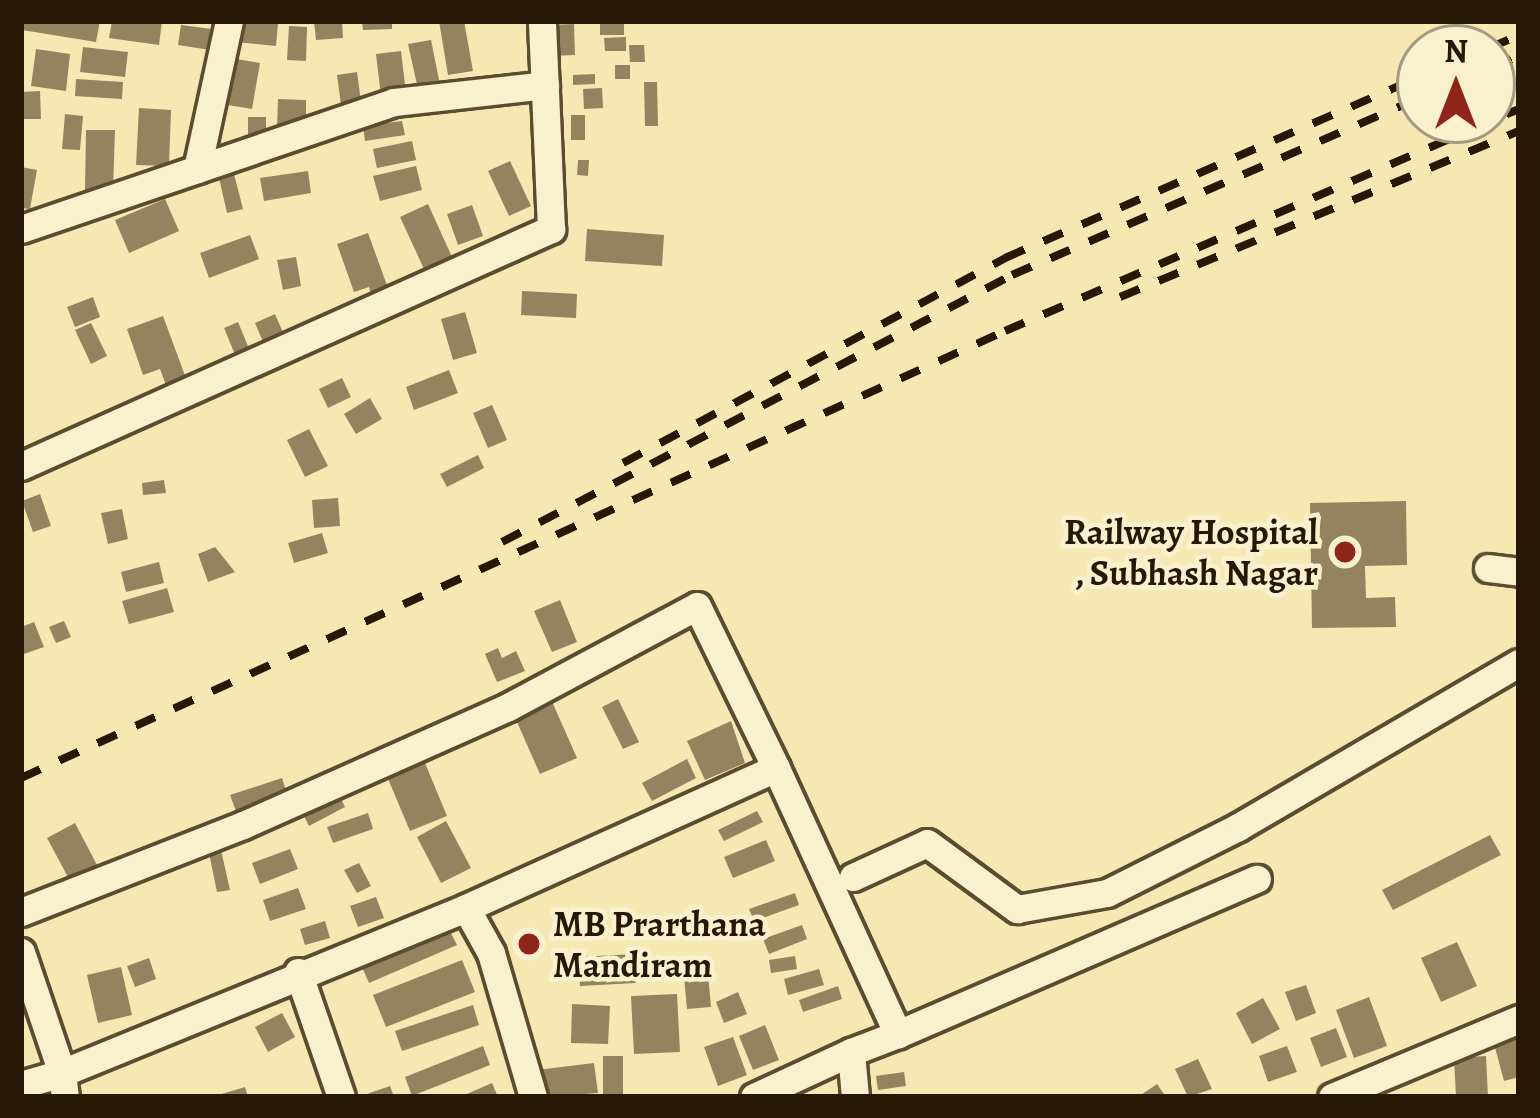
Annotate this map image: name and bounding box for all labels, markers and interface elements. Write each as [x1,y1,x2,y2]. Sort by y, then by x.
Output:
north arrow [1396,24,1516,144]
text: N [1444,28,1468,73]
place label: Railway Hospital , Subhash Nagar [1064,509,1318,594]
marker: Railway Hospital , Subhash Nagar [1329,536,1361,568]
place label: MB Prarthana Mandiram [553,901,766,986]
marker: MB Prarthana Mandiram [516,931,542,957]

